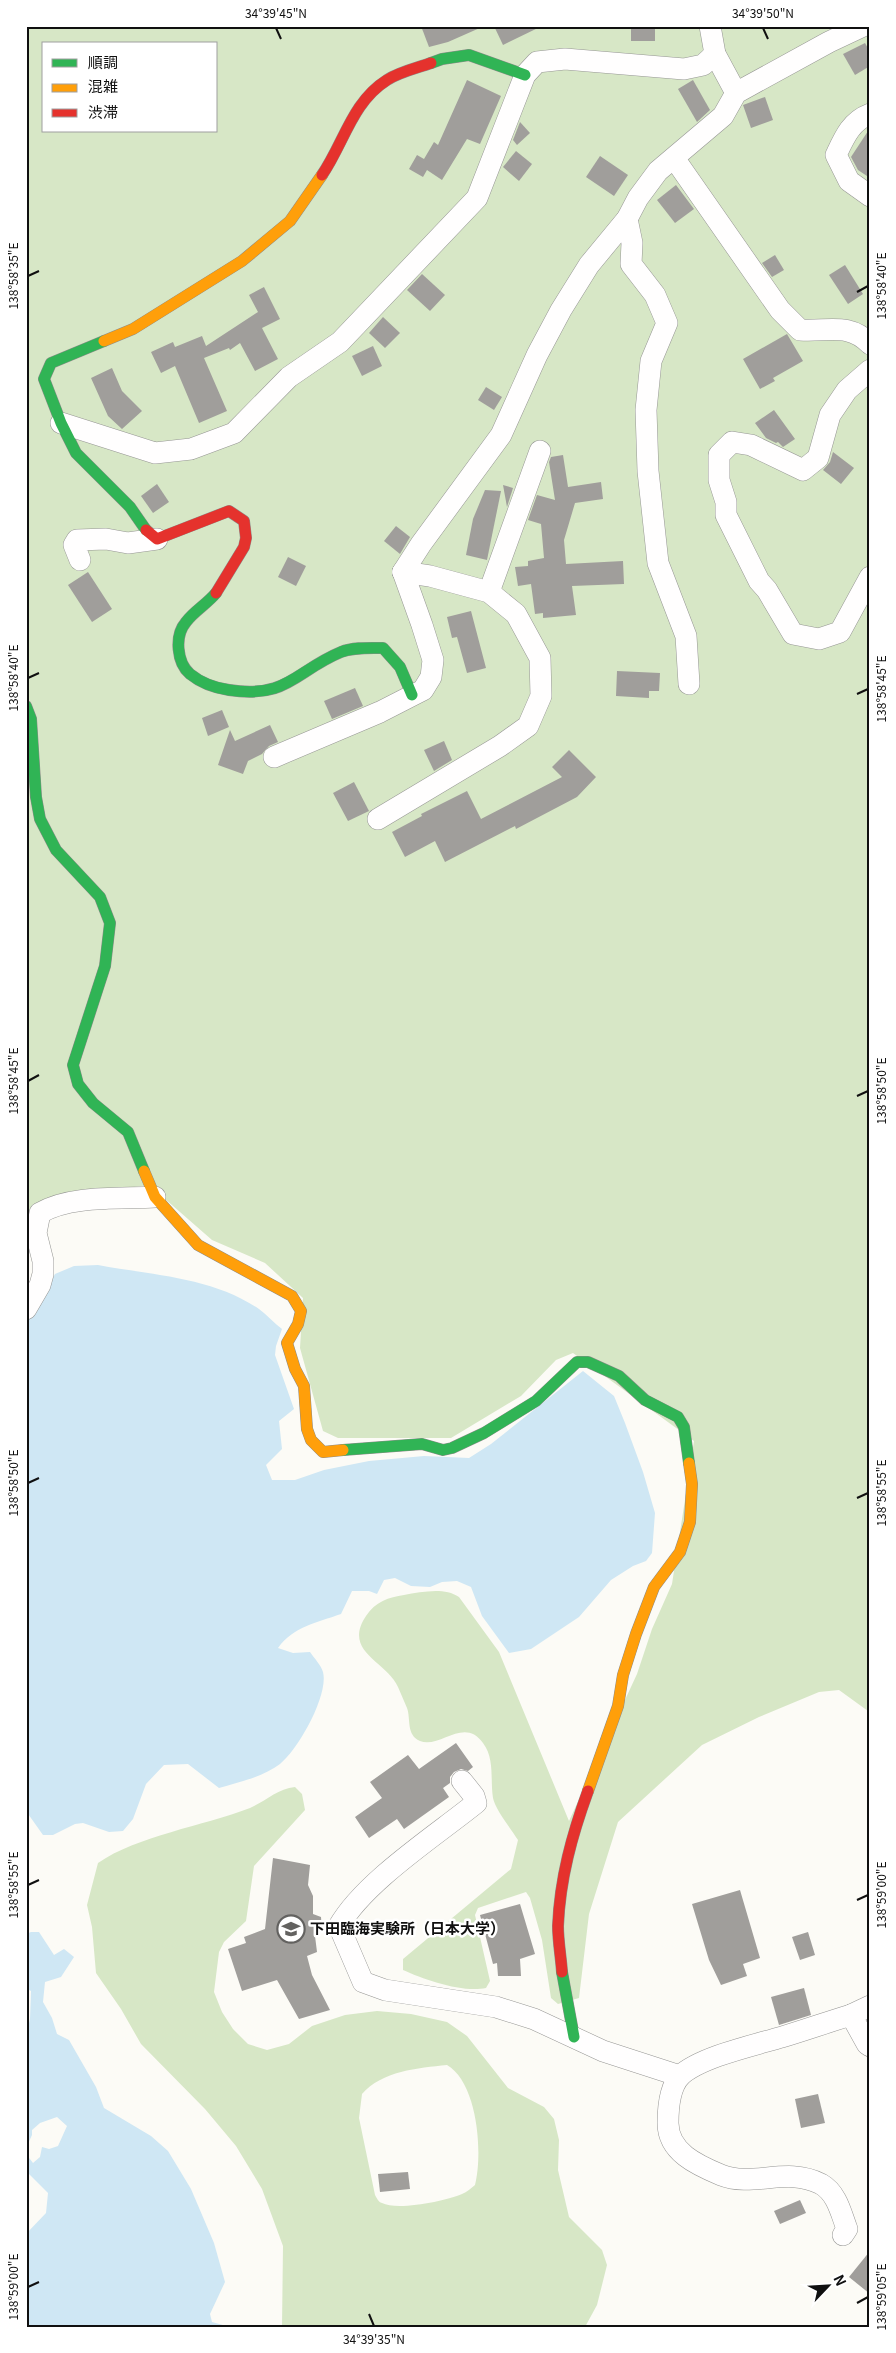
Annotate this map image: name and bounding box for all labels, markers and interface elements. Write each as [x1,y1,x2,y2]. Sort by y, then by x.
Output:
text: 34°39'45"N [245,4,307,21]
text: 34°39'50"N [732,4,794,21]
legend [42,42,218,132]
text: 順調 [88,51,118,72]
text: 混雑 [88,75,118,96]
text: 渋滞 [88,101,118,122]
text: 138°58'35"E [4,242,21,310]
text: 138°58'40"E [872,252,889,320]
text: 138°58'40"E [4,644,21,712]
text: 138°58'45"E [872,655,889,723]
text: 138°58'45"E [4,1047,21,1115]
text: 138°58'50"E [872,1057,889,1125]
text: 138°58'50"E [4,1449,21,1517]
text: 138°58'55"E [872,1459,889,1527]
text: 138°58'55"E [4,1851,21,1919]
text: 138°59'00"E [872,1861,889,1929]
school or university icon: 下田臨海実験所（日本大学） [276,1914,306,1944]
place label: 下田臨海実験所（日本大学） [310,1917,505,1938]
text: 138°59'00"E [4,2253,21,2321]
north arrow [804,2260,854,2310]
text: 138°59'05"E [872,2263,889,2331]
text: N [829,2271,852,2289]
text: 34°39'35"N [343,2330,405,2347]

